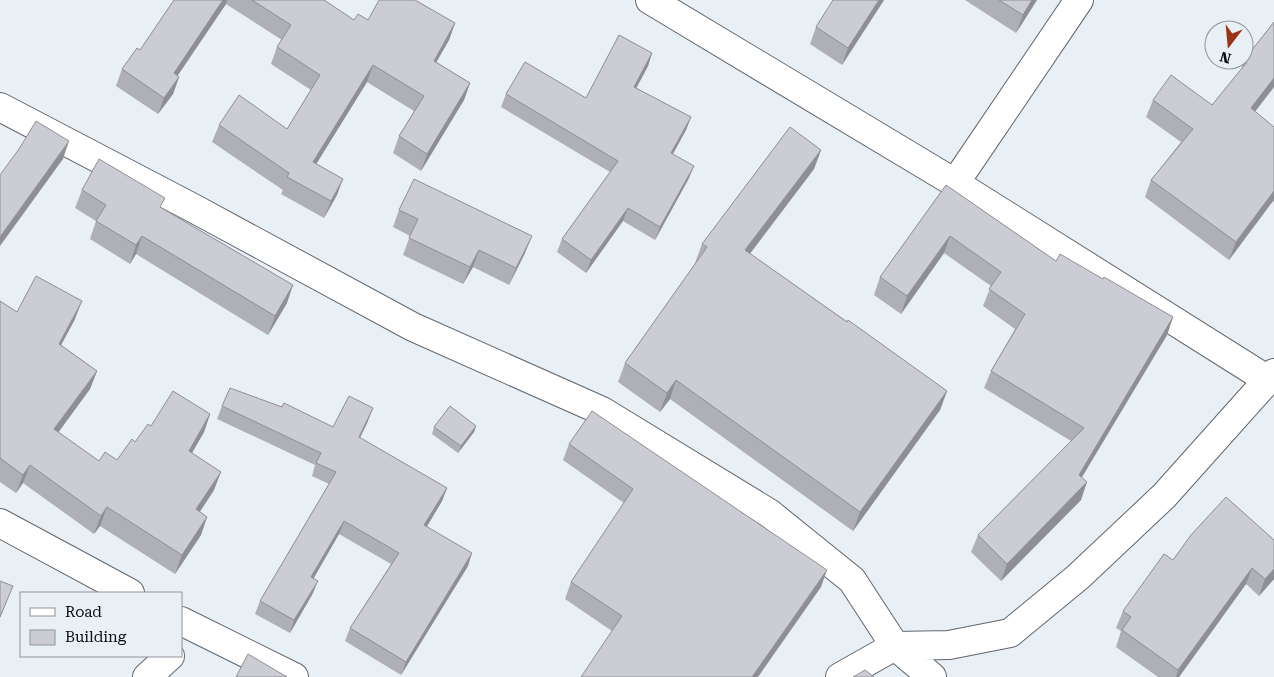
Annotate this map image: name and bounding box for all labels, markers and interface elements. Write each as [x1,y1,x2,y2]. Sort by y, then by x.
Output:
north arrow [1204,20,1254,70]
text: N [1218,48,1233,67]
legend [20,592,182,657]
text: Road [65,603,102,621]
text: Building [65,628,127,646]

